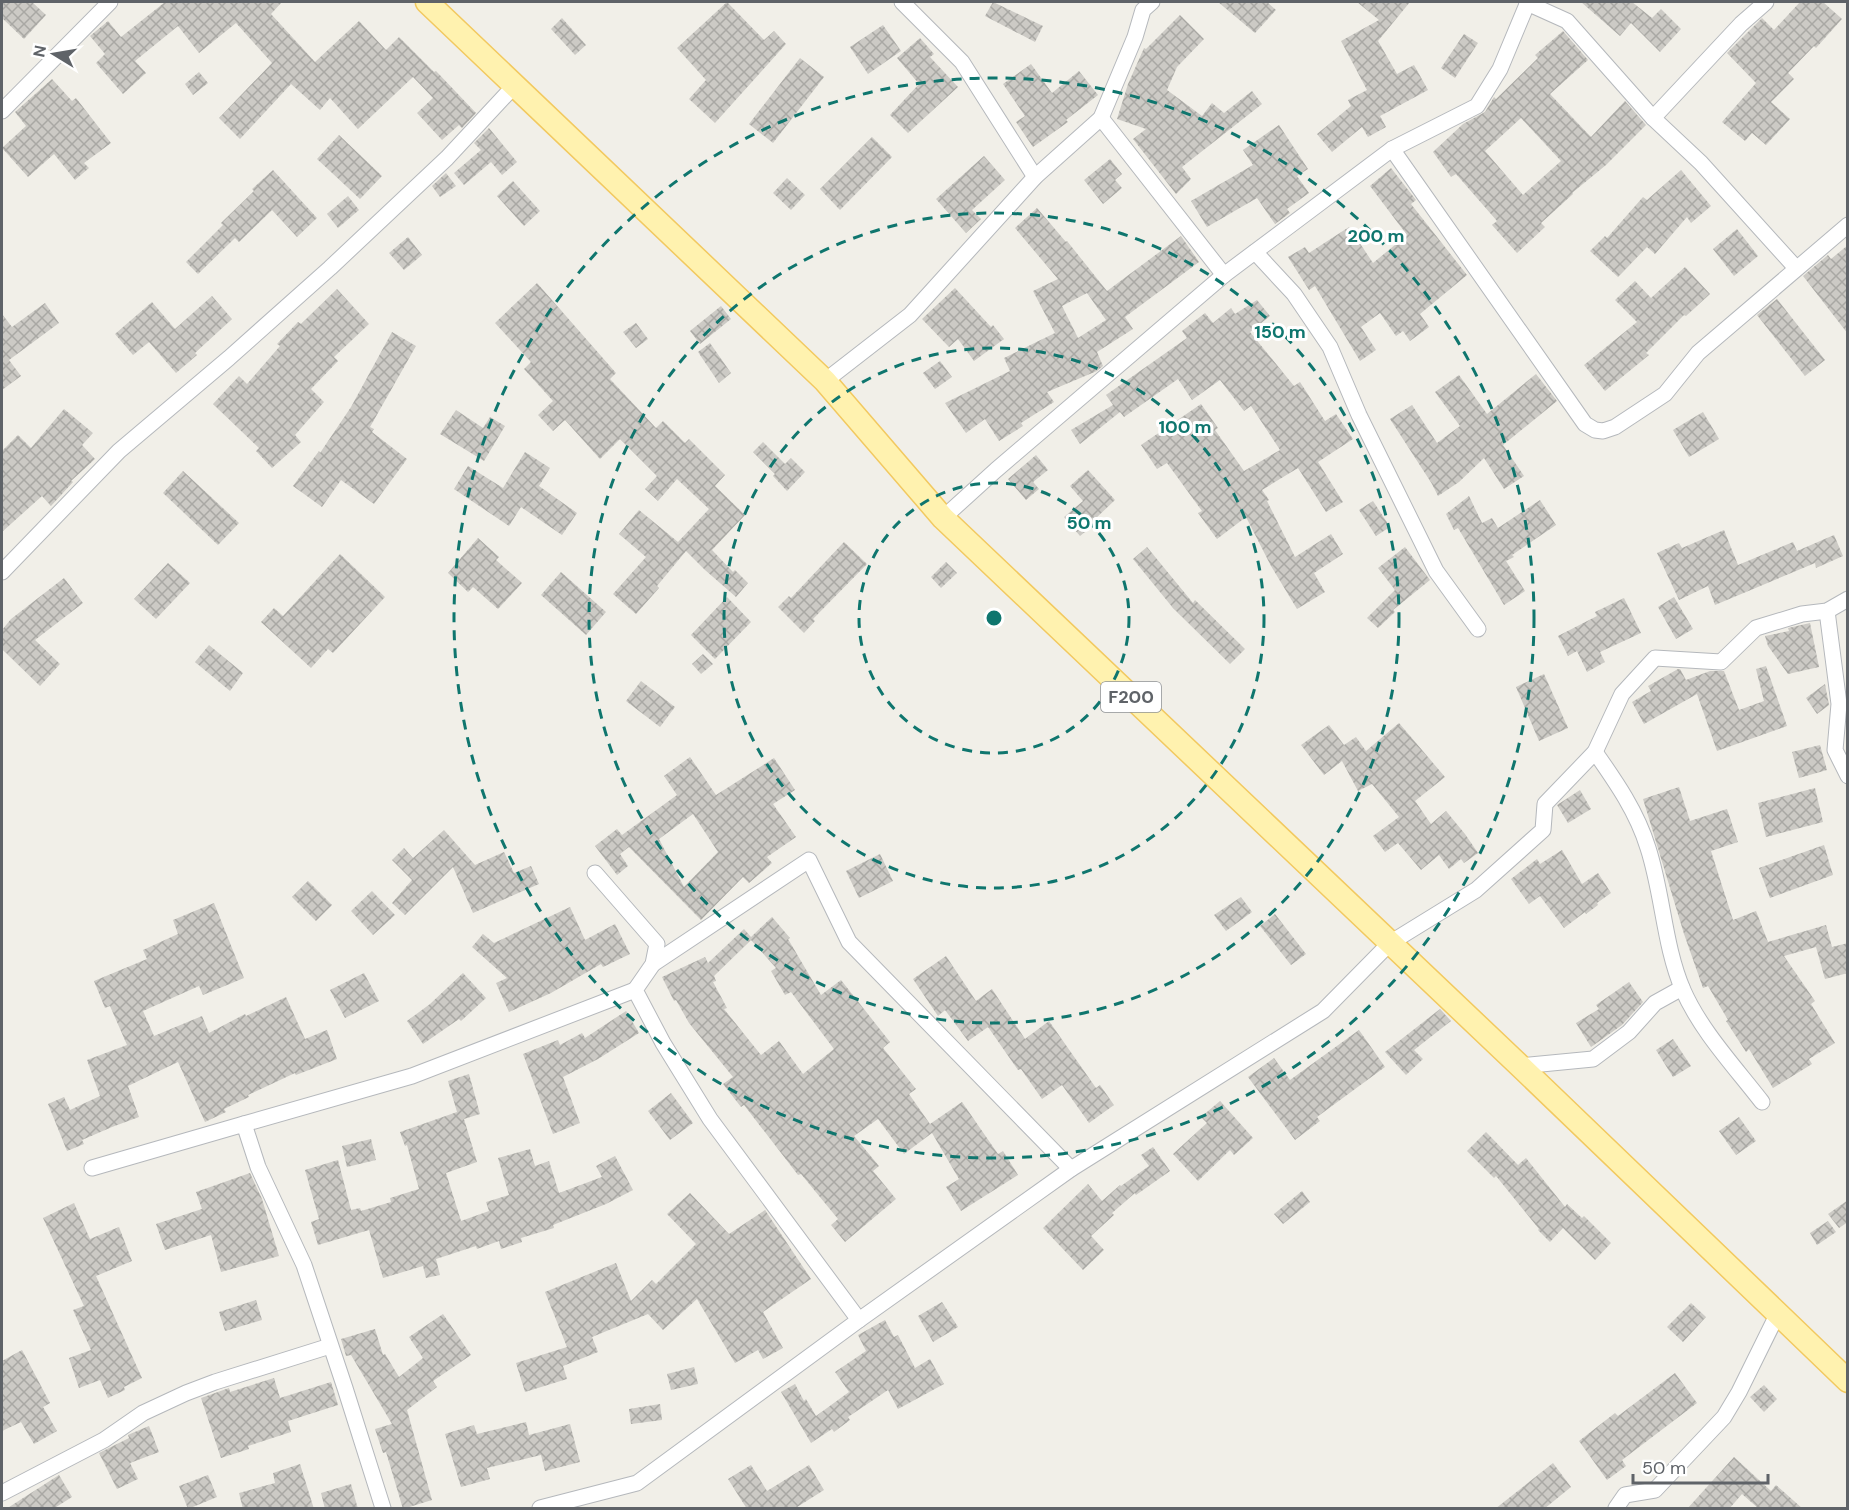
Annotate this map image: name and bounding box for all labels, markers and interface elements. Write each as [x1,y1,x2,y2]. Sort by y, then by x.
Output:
north arrow [24,24,84,84]
text: N [28,44,51,59]
text: 200 m [1348,224,1404,248]
text: 150 m [1254,320,1306,344]
text: 100 m [1158,415,1212,439]
text: 50 m [1066,511,1112,535]
centre of rings [984,608,1004,628]
road number: F200 [1101,682,1161,712]
scale bar [1633,1447,1768,1485]
text: 50 m [1642,1456,1686,1480]

